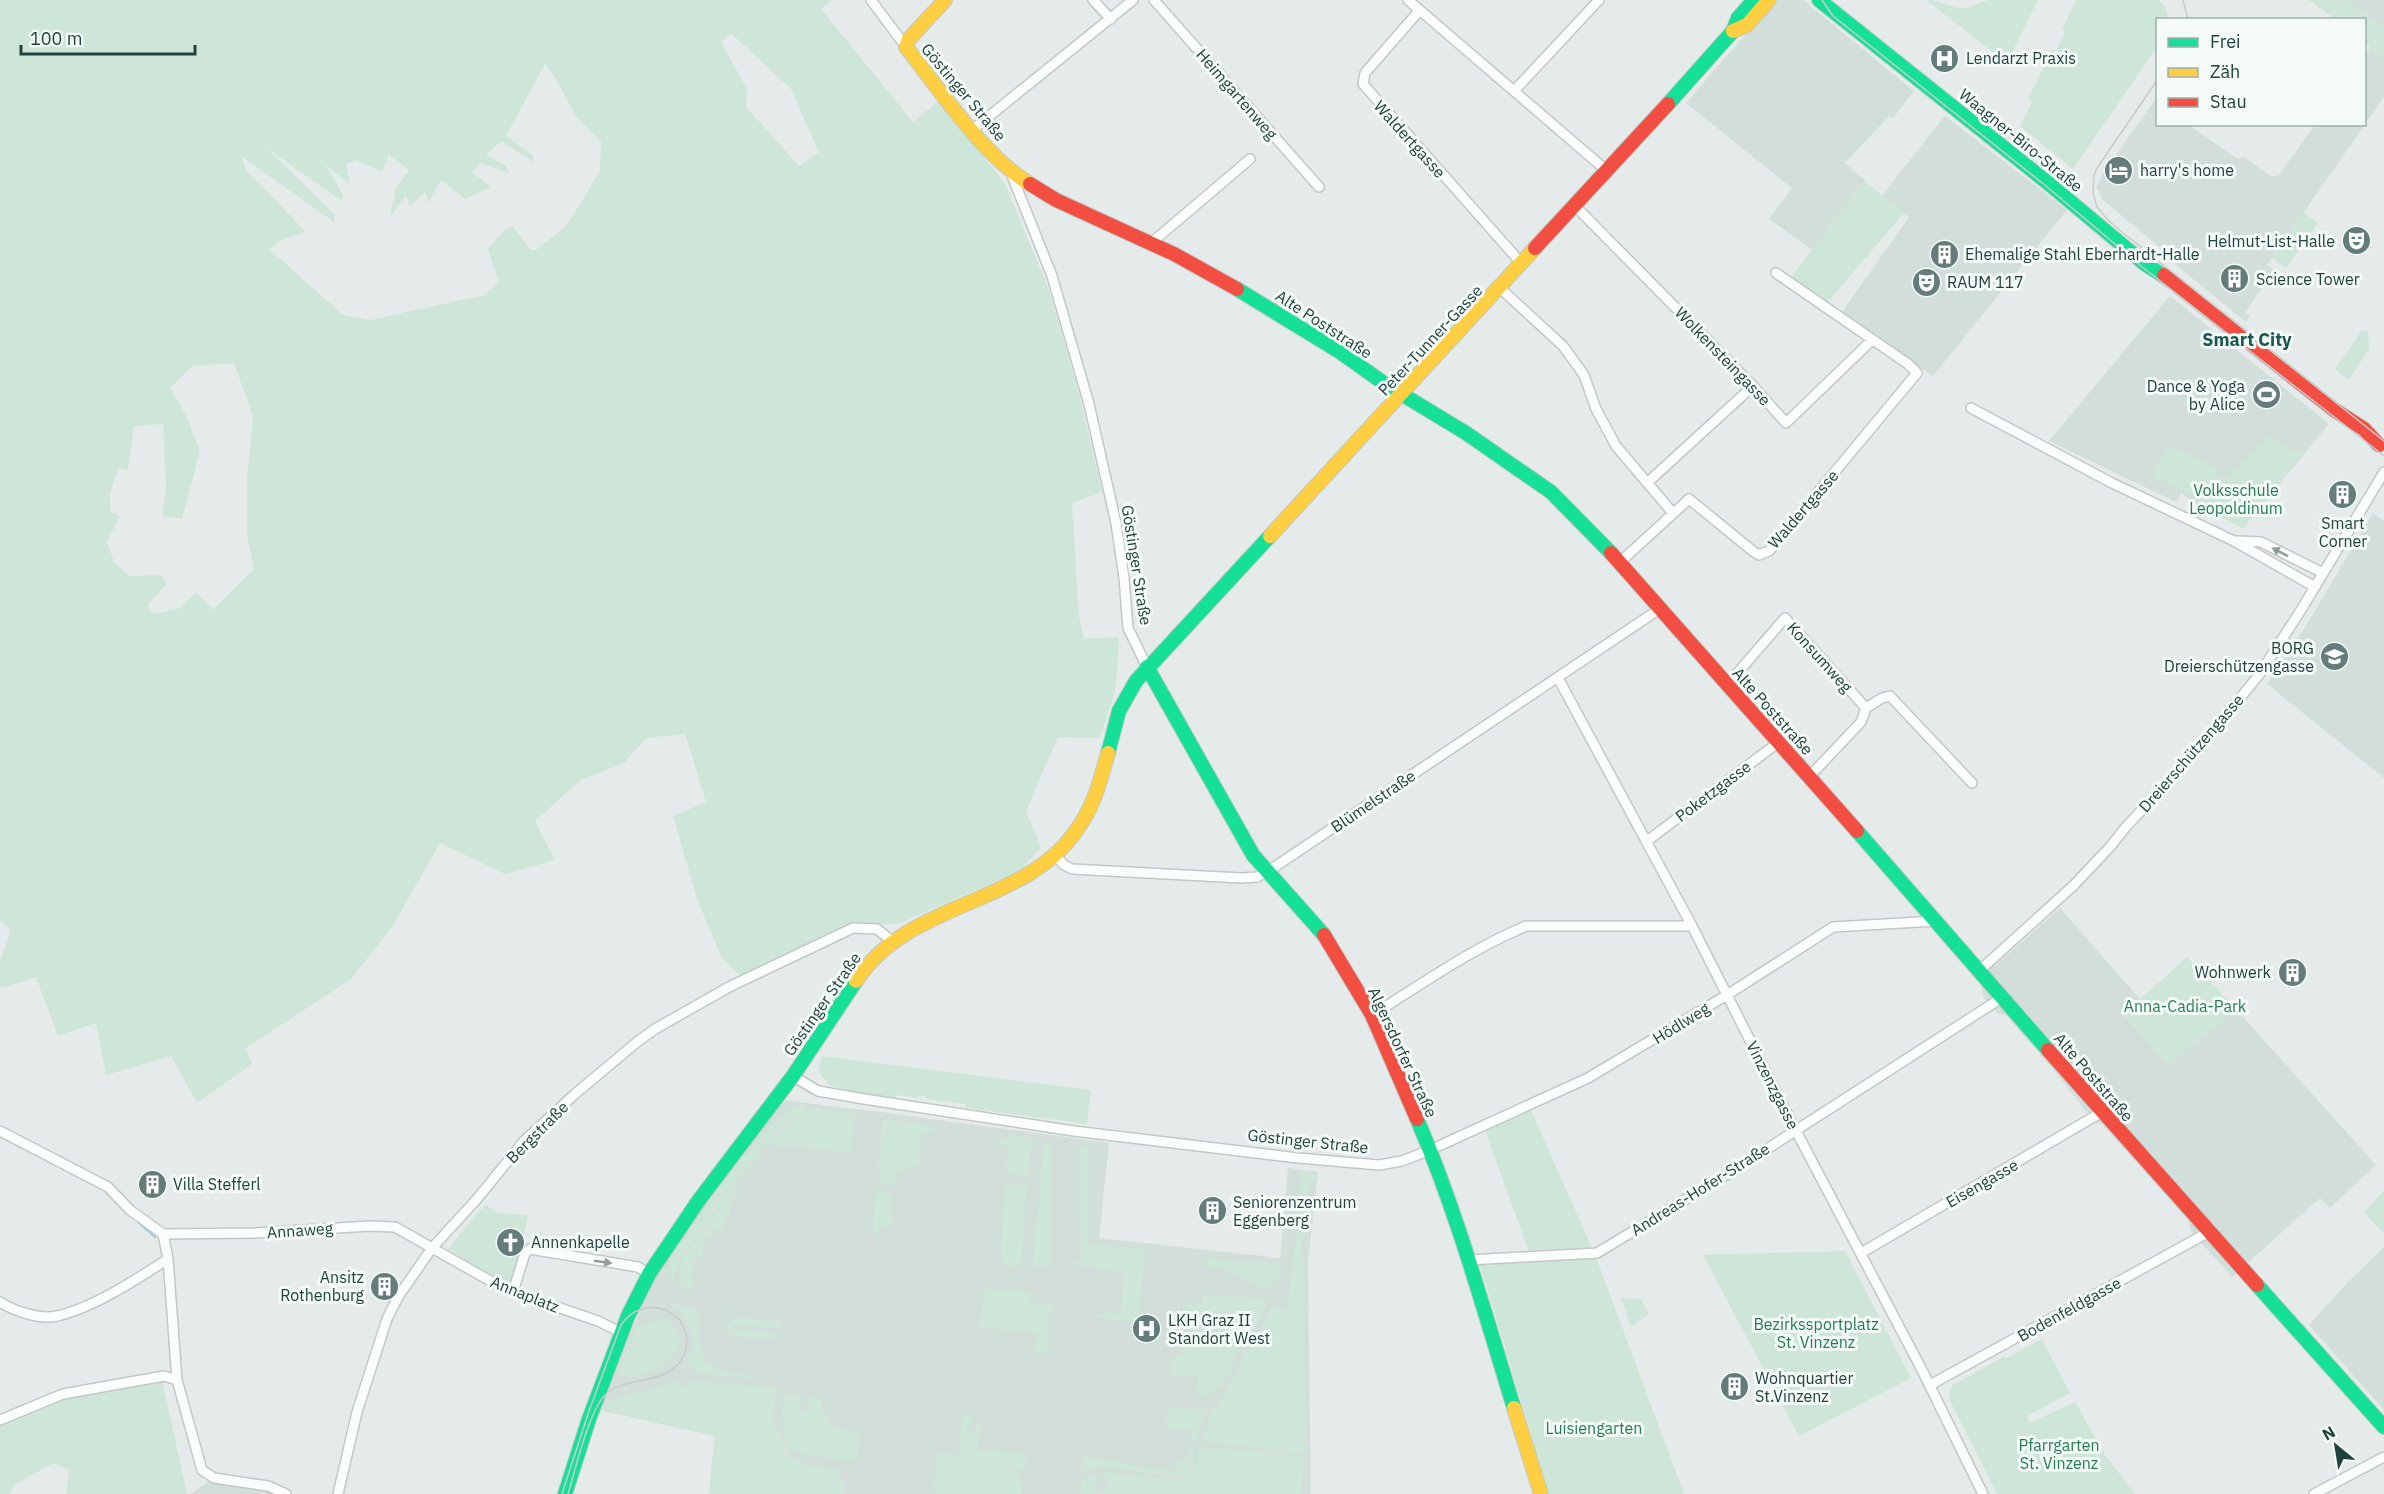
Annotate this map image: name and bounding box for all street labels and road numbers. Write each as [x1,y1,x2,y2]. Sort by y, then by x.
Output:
street label: Göstinger Straße [917,39,1011,145]
street label: Heimgartenweg [1192,45,1282,144]
street label: Waagner-Biro-Straße [1955,84,2087,196]
street label: Waldertgasse [1370,96,1450,182]
street label: Peter-Tunner-Gasse [1374,280,1487,400]
street label: Alte Poststraße [1272,285,1376,363]
street label: Wolkensteingasse [1671,302,1775,410]
street label: Waldertgasse [1763,465,1843,552]
street label: Göstinger Straße [1118,503,1156,627]
street label: Konsumweg [1783,618,1857,697]
street label: Alte Poststraße [1728,663,1818,759]
street label: Dreierschützengasse [2134,690,2248,816]
street label: Poketzgasse [1671,756,1755,826]
street label: Blümelstraße [1327,765,1419,837]
street label: Göstinger Straße [779,948,865,1060]
street label: Algersdorfer Straße [1364,984,1442,1121]
street label: Hödlweg [1649,997,1714,1048]
street label: Alte Poststraße [2050,1029,2138,1126]
street label: Vinzenzgasse [1742,1037,1804,1133]
street label: Bergstraße [502,1097,572,1167]
street label: Göstinger Straße [1247,1125,1370,1157]
street label: Andreas-Hofer-Straße [1627,1138,1773,1240]
street label: Eisengasse [1942,1154,2022,1212]
street label: Annaweg [266,1218,334,1242]
street label: Annaplatz [488,1271,562,1317]
street label: Bodenfeldgasse [2014,1272,2124,1346]

